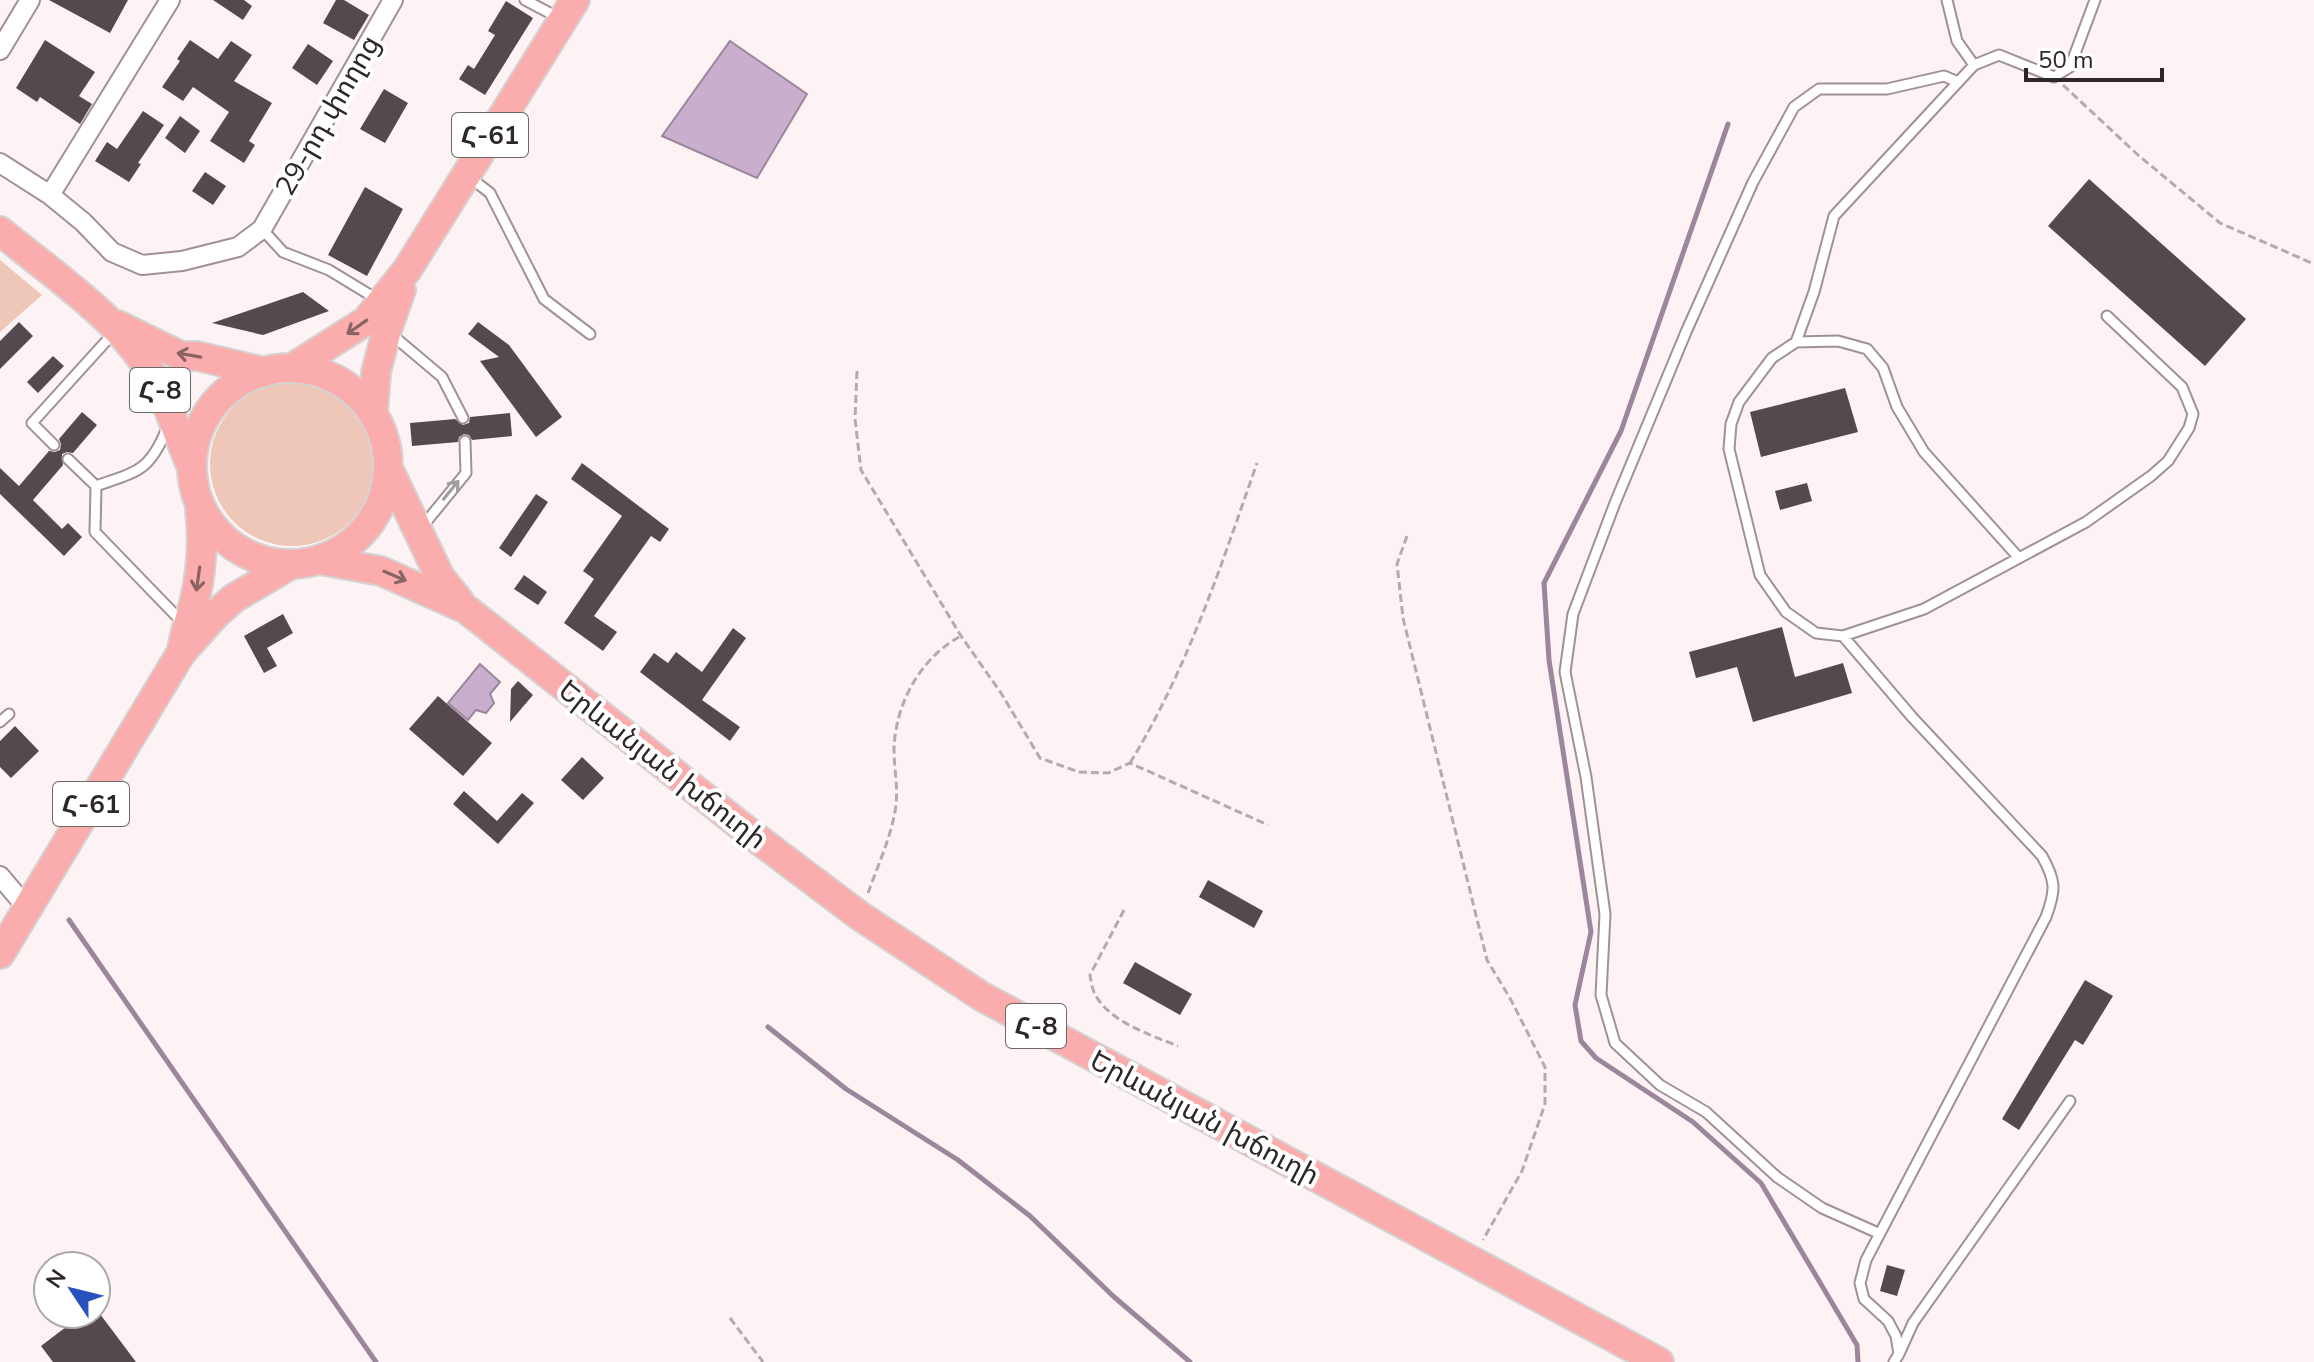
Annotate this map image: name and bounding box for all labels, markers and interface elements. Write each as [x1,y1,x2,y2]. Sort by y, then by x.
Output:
street label: 29-րդ փողոց [266,28,389,203]
scale bar [2026,32,2162,82]
text: 50 m [2038,44,2094,76]
road number: Հ-61 [452,113,528,157]
one-way arrow [346,319,368,335]
one-way arrow [176,347,202,362]
road number: Հ-8 [130,368,190,412]
one-way arrow [443,480,460,501]
one-way arrow [190,566,205,591]
one-way arrow [382,570,407,585]
street label: Երևանյան խճուղի [550,671,775,858]
road number: Հ-61 [53,782,129,826]
road number: Հ-8 [1006,1004,1066,1048]
street label: Երևանյան խճուղի [1083,1041,1326,1195]
north arrow [32,1250,112,1330]
text: N [39,1264,73,1294]

